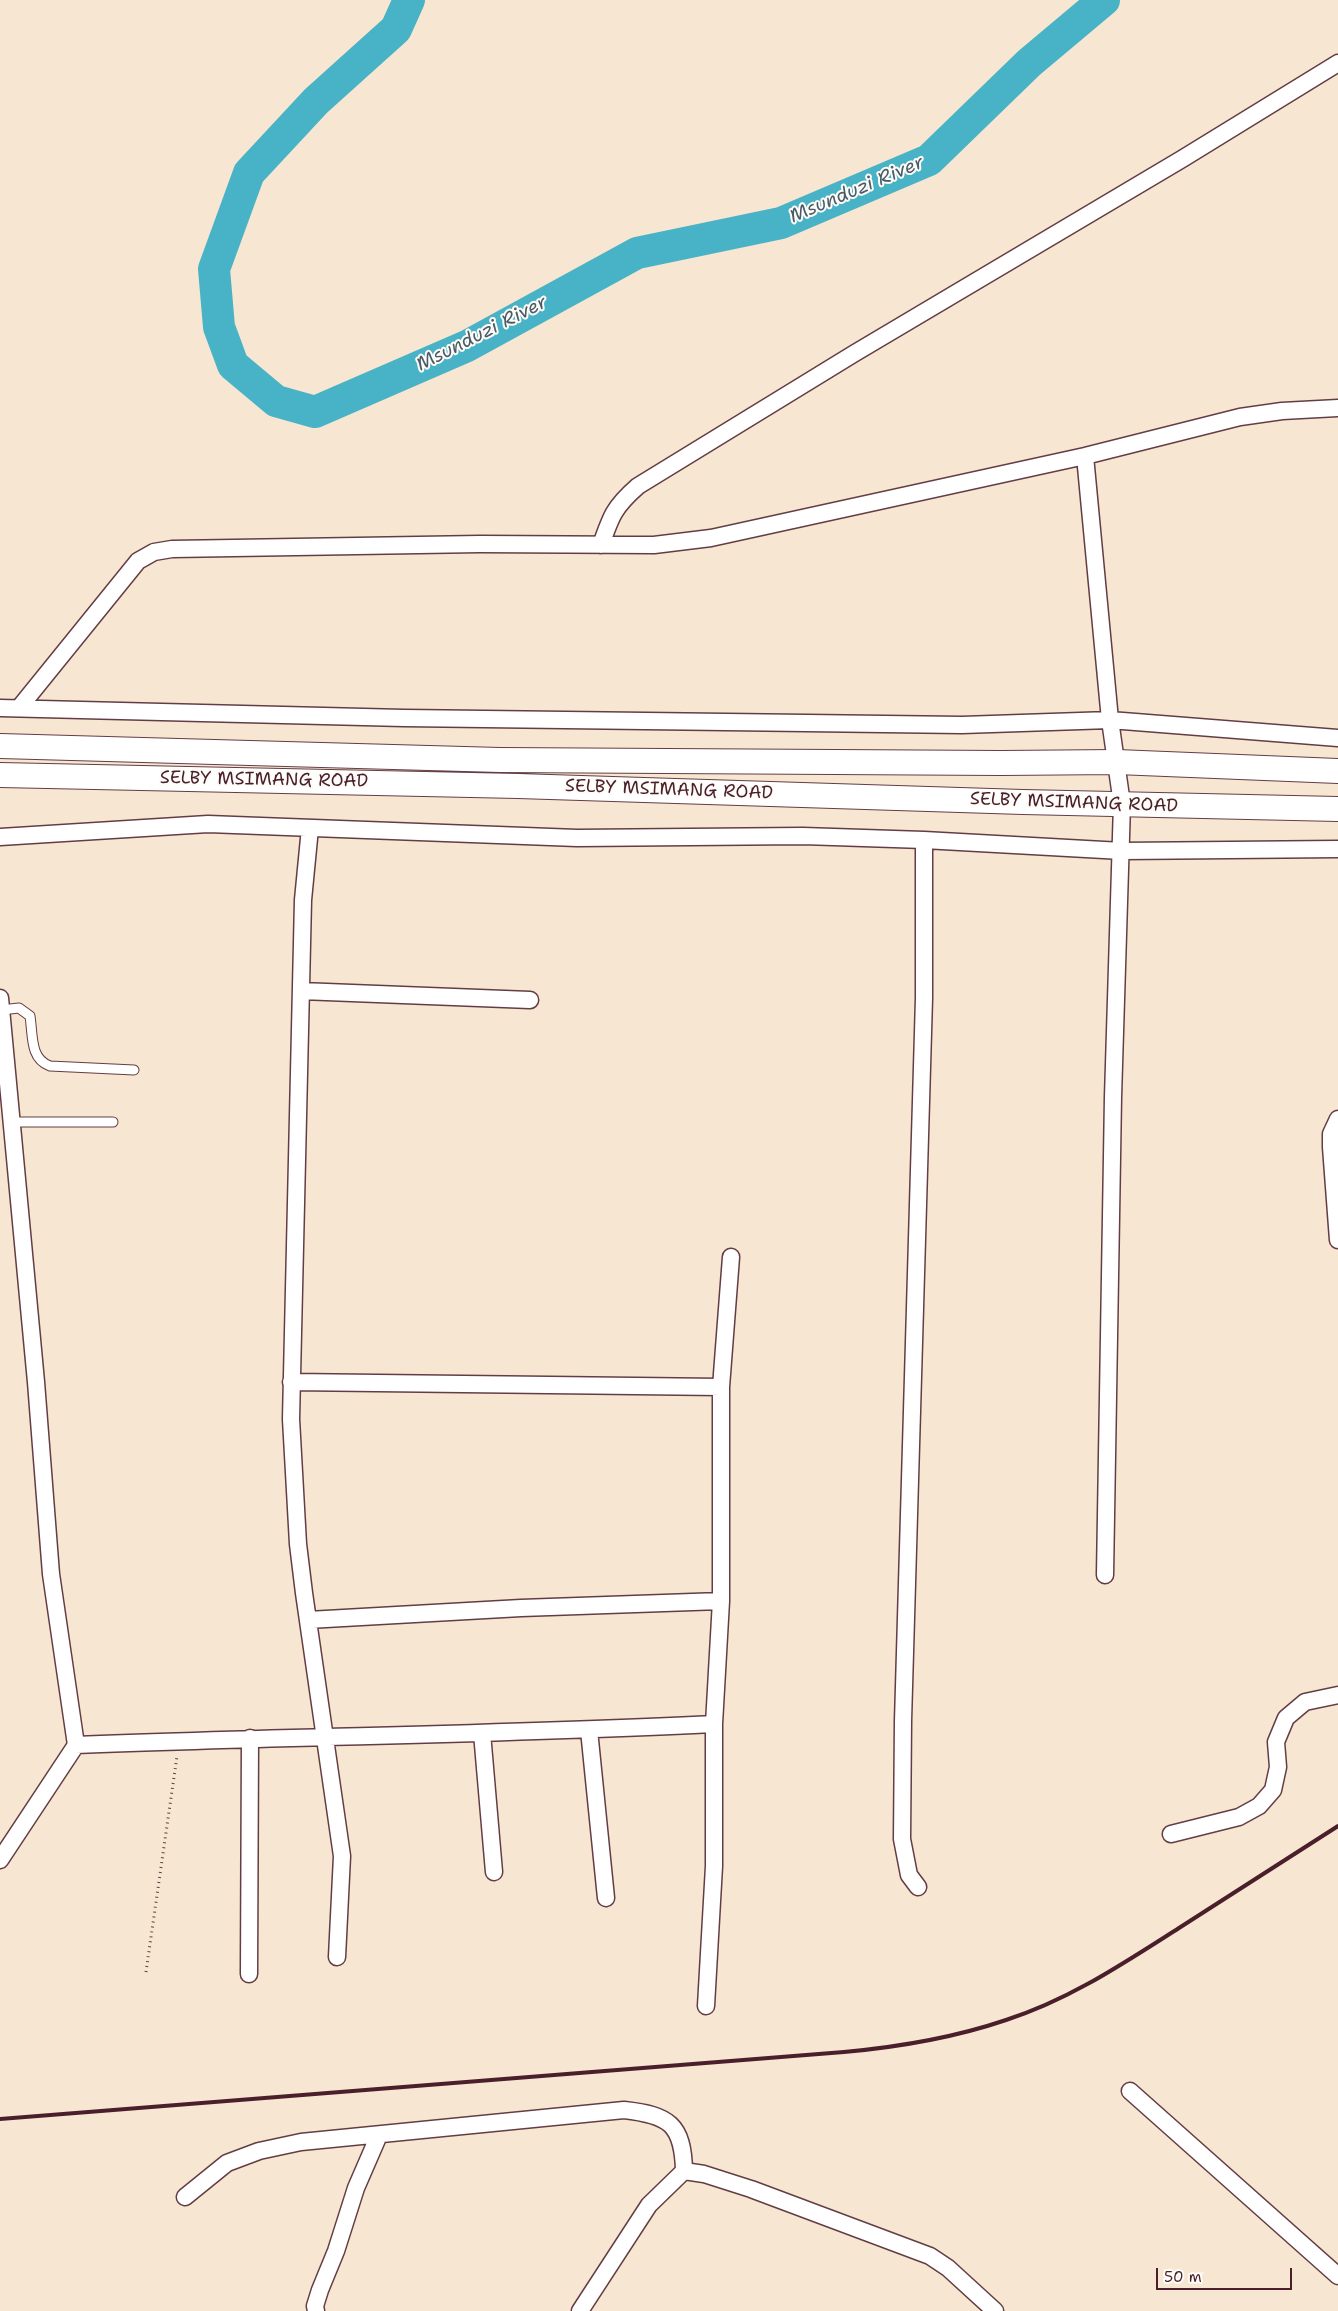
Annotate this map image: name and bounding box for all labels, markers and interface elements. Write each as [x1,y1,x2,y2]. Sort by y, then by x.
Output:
water label: Msunduzi River [786,151,928,229]
water label: Msunduzi River [413,291,551,377]
street label: SELBY MSIMANG ROAD [160,767,368,793]
street label: SELBY MSIMANG ROAD [564,776,774,804]
street label: SELBY MSIMANG ROAD [969,789,1179,817]
scale bar [1158,2258,1294,2290]
text: 50 m [1164,2267,1202,2287]

